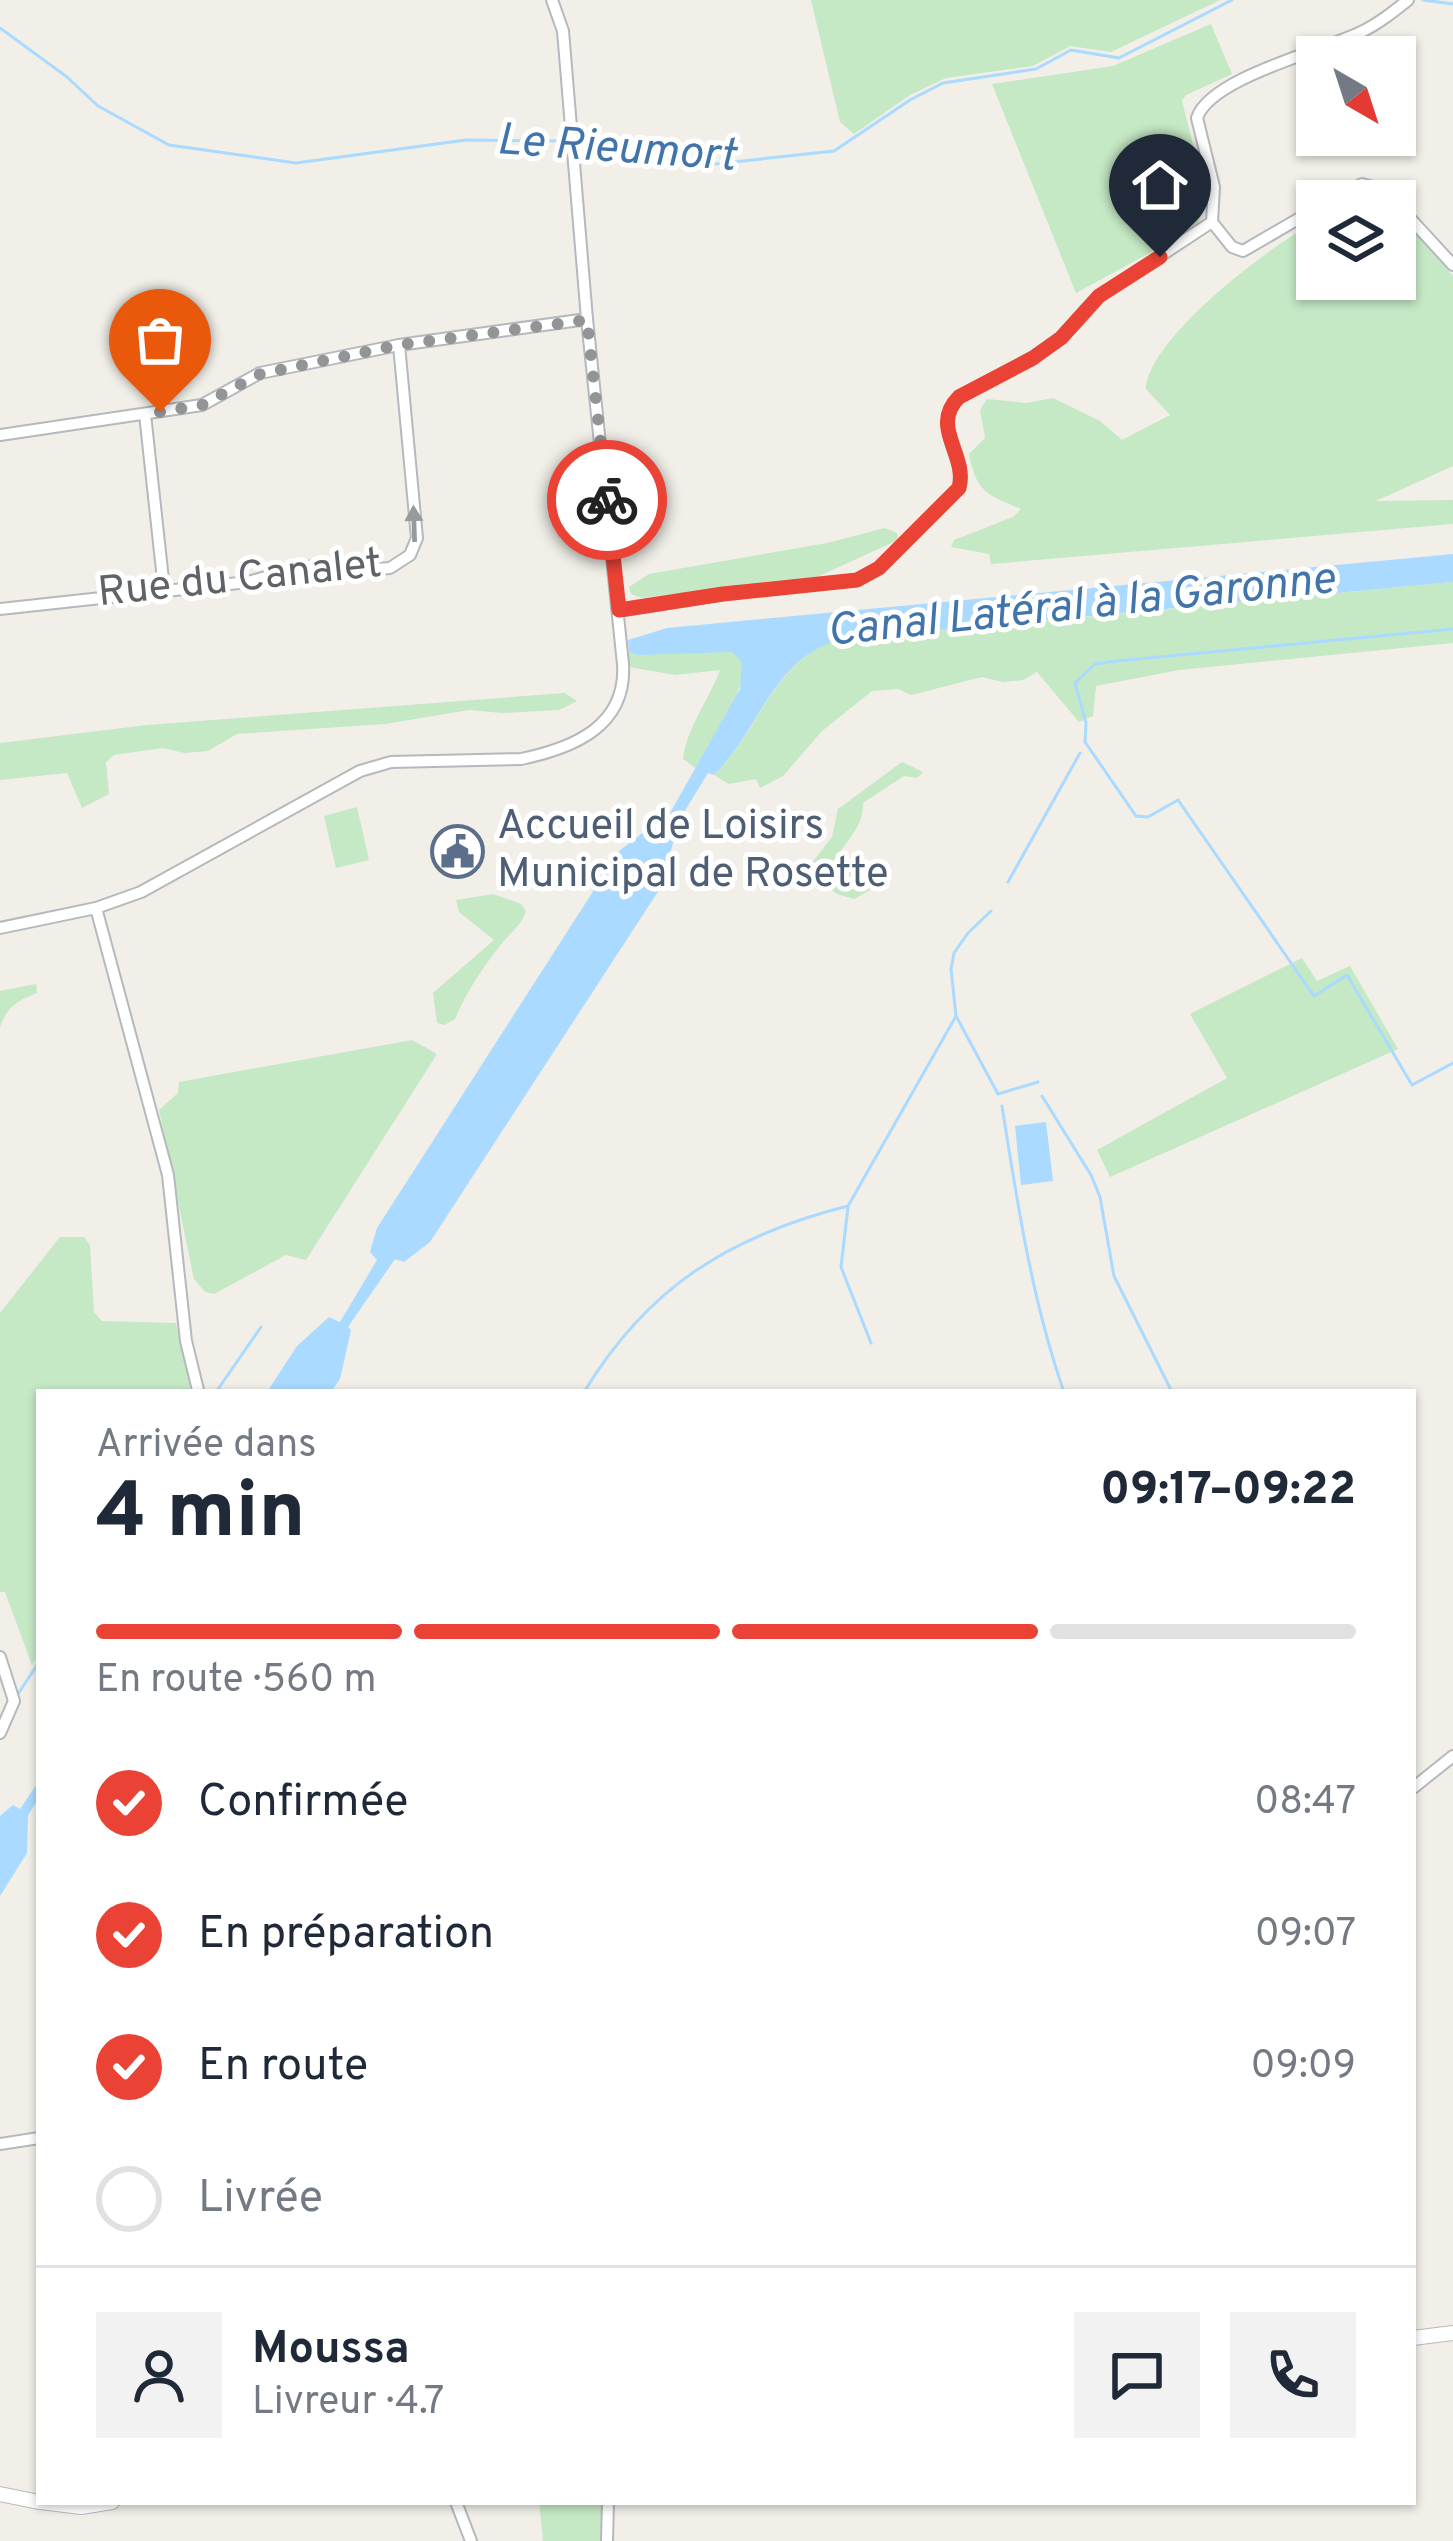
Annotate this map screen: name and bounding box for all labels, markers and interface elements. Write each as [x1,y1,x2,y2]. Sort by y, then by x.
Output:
north arrow [1296,36,1416,156]
map controls [1296,36,1416,300]
water label: Le Rieumort [495,113,739,187]
pin [1109,134,1211,257]
icon: home [1127,152,1193,218]
button: layers [1296,180,1416,300]
pin [109,289,211,412]
icon: bag [127,307,193,373]
courier [547,440,667,560]
icon: bike [574,467,640,533]
one-way arrow [405,505,424,543]
street label: Rue du Canalet [95,539,385,621]
water label: Canal Latéral à la Garonne [824,552,1339,662]
place label: Accueil de Loisirs Municipal de Rosette [497,801,889,902]
public building icon: Accueil de Loisirs Municipal de Rosette [430,823,486,879]
text: Arrivée dans [96,1422,316,1471]
text: 09:17–09:22 [1100,1463,1356,1520]
text: 4 min [96,1466,305,1565]
text: En route · 560 m [96,1657,377,1706]
icon: check [96,1770,162,1836]
text: Confirmée [198,1775,408,1832]
text: 08:47 [1254,1779,1356,1828]
icon: check [96,1902,162,1968]
text: En préparation [198,1907,494,1964]
text: 09:07 [1255,1911,1356,1960]
icon: check [96,2034,162,2100]
text: En route [198,2039,368,2096]
text: 09:09 [1251,2043,1356,2092]
text: Livrée [198,2171,323,2228]
button: person [96,2312,222,2438]
button: chat [1074,2312,1200,2438]
button: phone [1230,2312,1356,2438]
text: Moussa [252,2322,410,2379]
text: Livreur · 4.7 [252,2379,444,2428]

